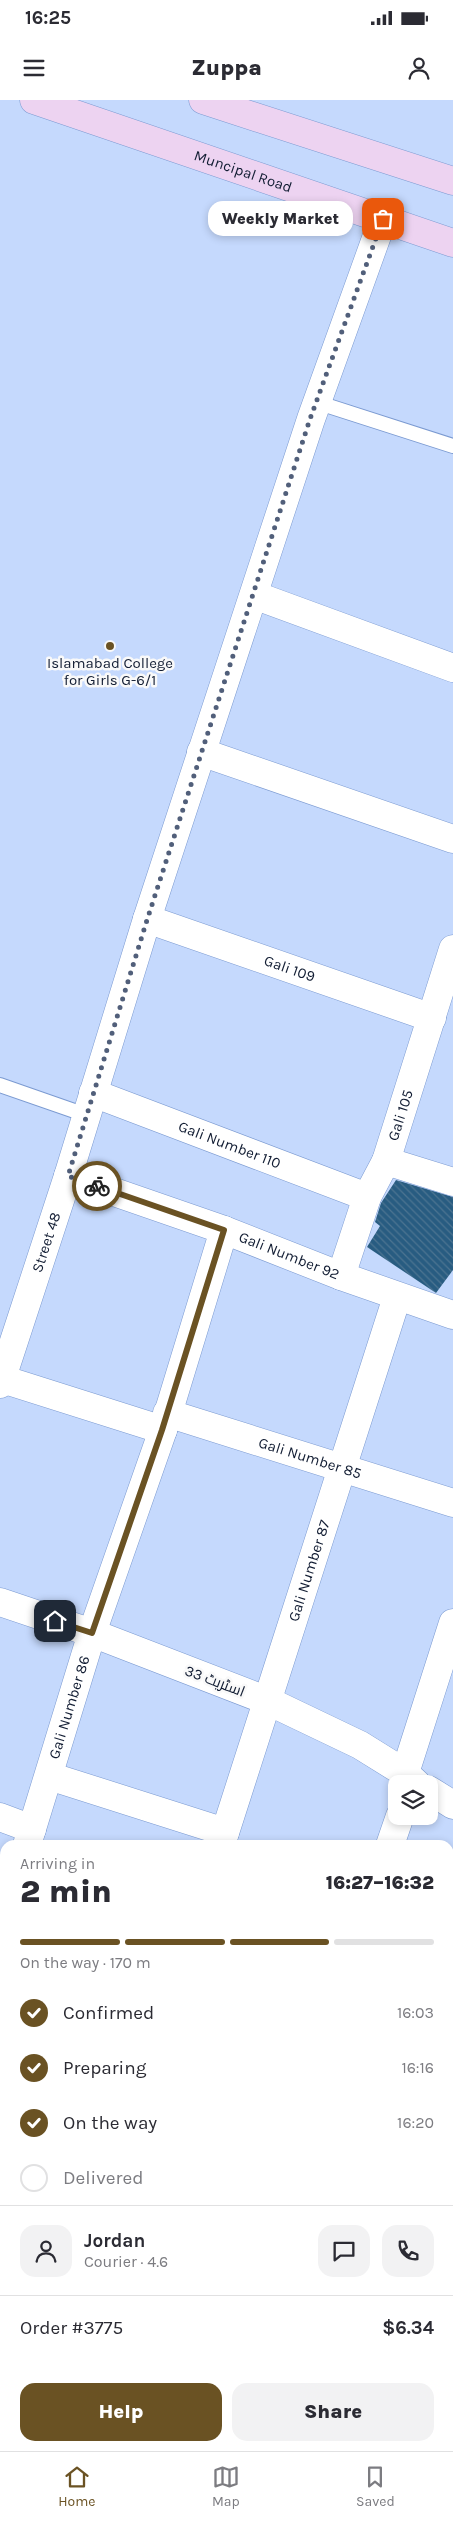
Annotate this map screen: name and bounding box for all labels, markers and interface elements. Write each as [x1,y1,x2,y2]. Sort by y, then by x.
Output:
text: 16:25 [25,7,71,29]
icon: menu [20,54,48,82]
icon: person [405,54,433,82]
text: Zuppa [191,55,262,81]
street label: Muncipal Road [192,146,295,196]
pin [362,198,404,240]
callout: Weekly Market [208,202,353,236]
icon: bag [369,205,397,233]
text: Weekly Market [222,209,339,228]
marker: Islamabad College for Girls G-6/1 [104,640,116,652]
place label: Islamabad College for Girls G-6/1 [47,654,173,689]
street label: Gali 109 [262,951,318,986]
street label: Gali 105 [384,1087,417,1143]
street label: Gali Number 110 [176,1117,283,1172]
courier [72,1161,122,1211]
icon: bike [83,1172,111,1200]
street label: Street 48 [28,1210,65,1275]
street label: Gali Number 92 [236,1228,342,1283]
street label: Gali Number 85 [256,1433,364,1483]
street label: Gali Number 87 [284,1518,334,1624]
pin [34,1600,76,1642]
icon: home [41,1607,69,1635]
street label: Gali Number 86 [45,1654,93,1761]
street label: اسٹریٹ 33 [182,1661,248,1701]
map controls [388,1775,438,1825]
button: layers [388,1775,438,1825]
text: Arriving in [20,1854,95,1873]
text: 16:27–16:32 [326,1872,434,1894]
text: 2 min [20,1873,112,1910]
text: On the way · 170 m [20,1953,151,1972]
icon: check [20,1999,48,2027]
text: Confirmed [63,2002,154,2024]
text: 16:03 [397,2003,434,2022]
icon: check [20,2054,48,2082]
text: Preparing [63,2057,146,2079]
text: 16:16 [401,2058,434,2077]
icon: check [20,2109,48,2137]
text: On the way [63,2112,157,2134]
text: 16:20 [397,2113,434,2132]
text: Delivered [63,2167,143,2189]
button: person [20,2225,72,2277]
button: chat [318,2225,370,2277]
button: phone [382,2225,434,2277]
text: Jordan [84,2230,145,2252]
text: Courier · 4.6 [84,2252,168,2271]
text: Order #3775 [20,2317,123,2339]
text: $6.34 [382,2317,434,2339]
button: Help [20,2383,222,2441]
button: Share [232,2383,434,2441]
tab: Home [58,2463,95,2510]
tab: Map [212,2463,240,2510]
tab: Saved [356,2463,395,2510]

